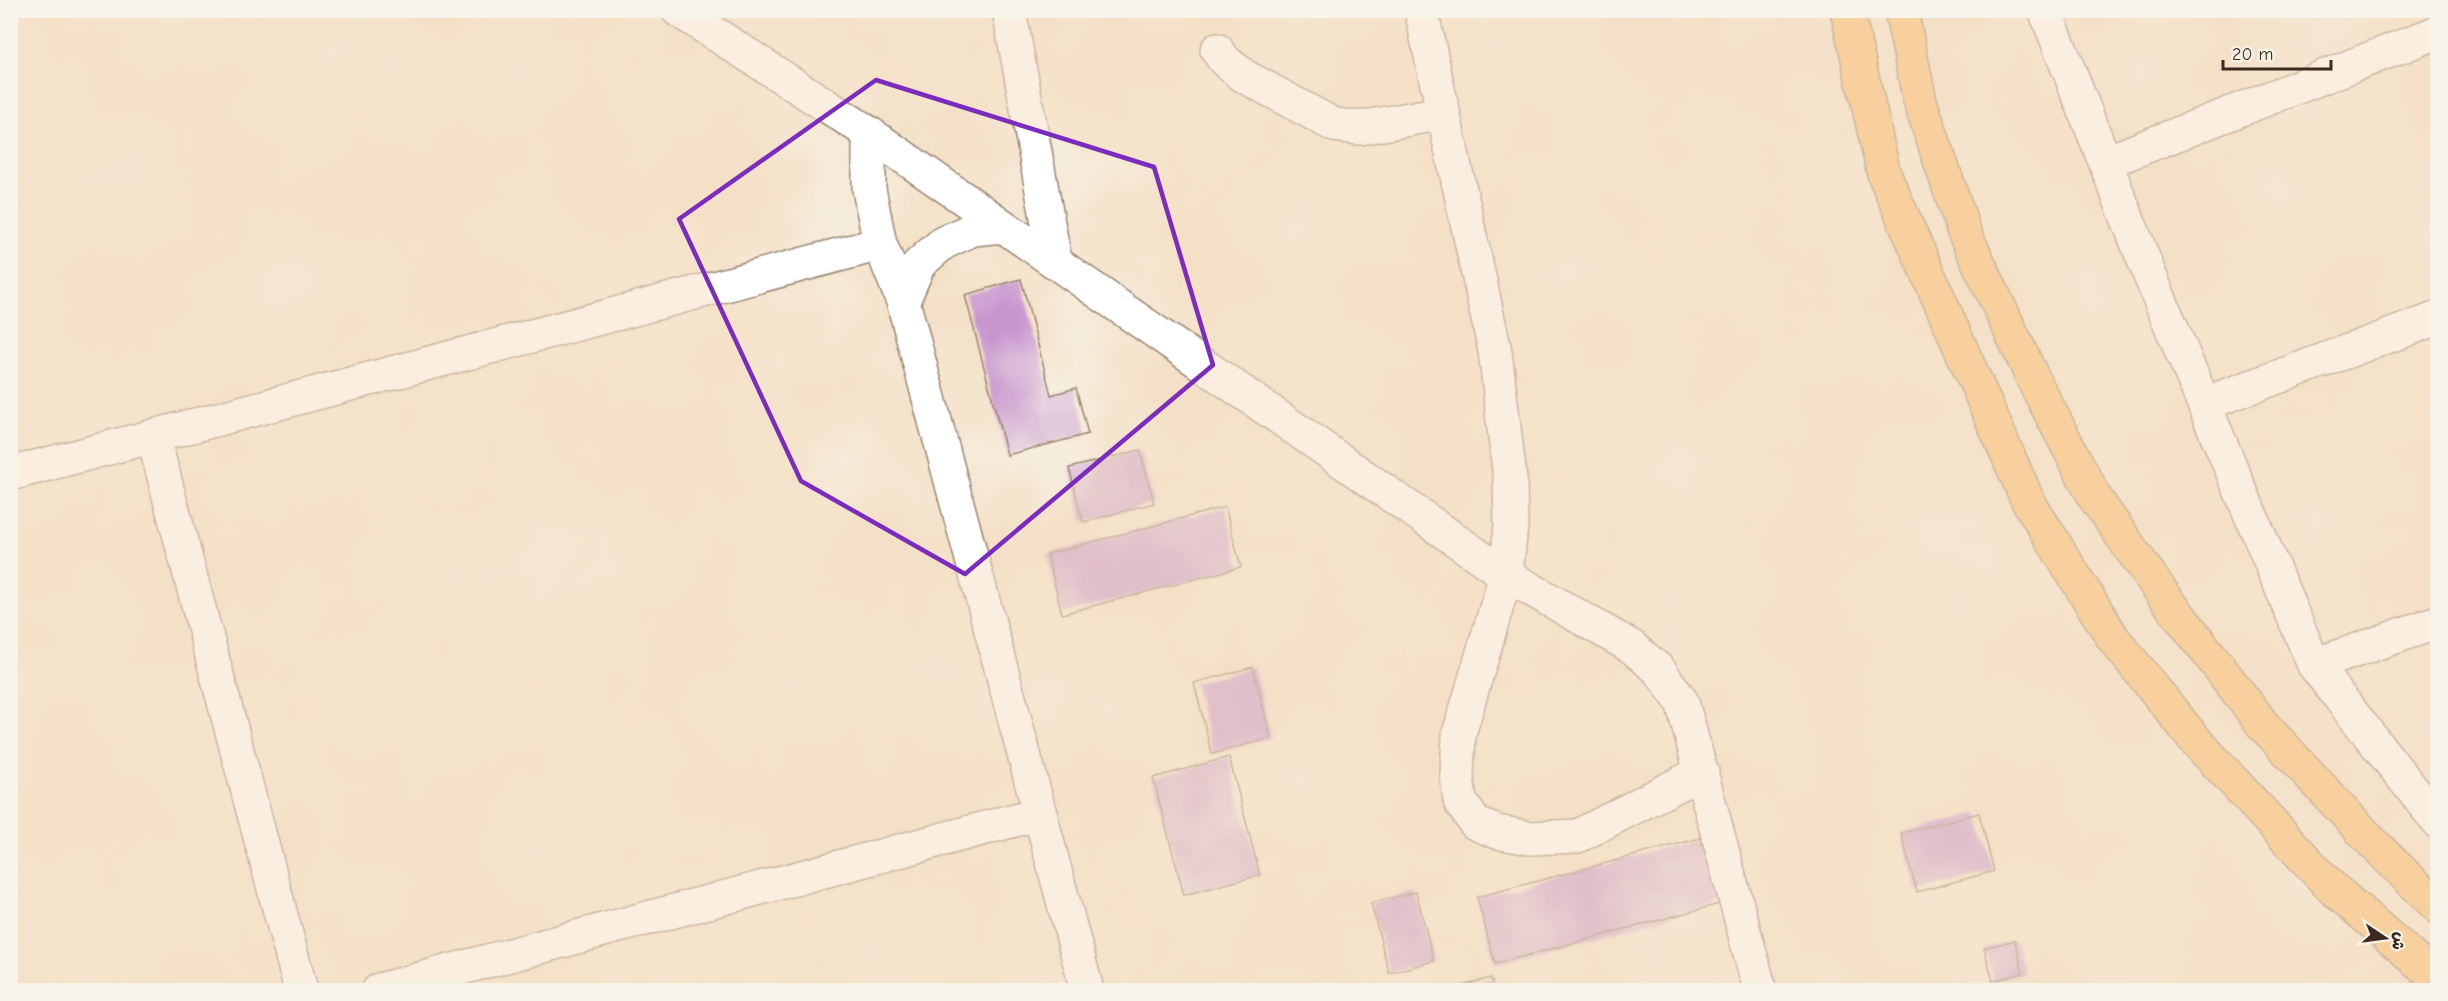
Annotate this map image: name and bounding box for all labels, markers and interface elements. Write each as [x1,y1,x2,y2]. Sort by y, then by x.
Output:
scale bar [2223,33,2331,71]
text: 20 m [2232,44,2273,65]
north arrow [2355,908,2415,968]
text: ش [2388,931,2409,952]

